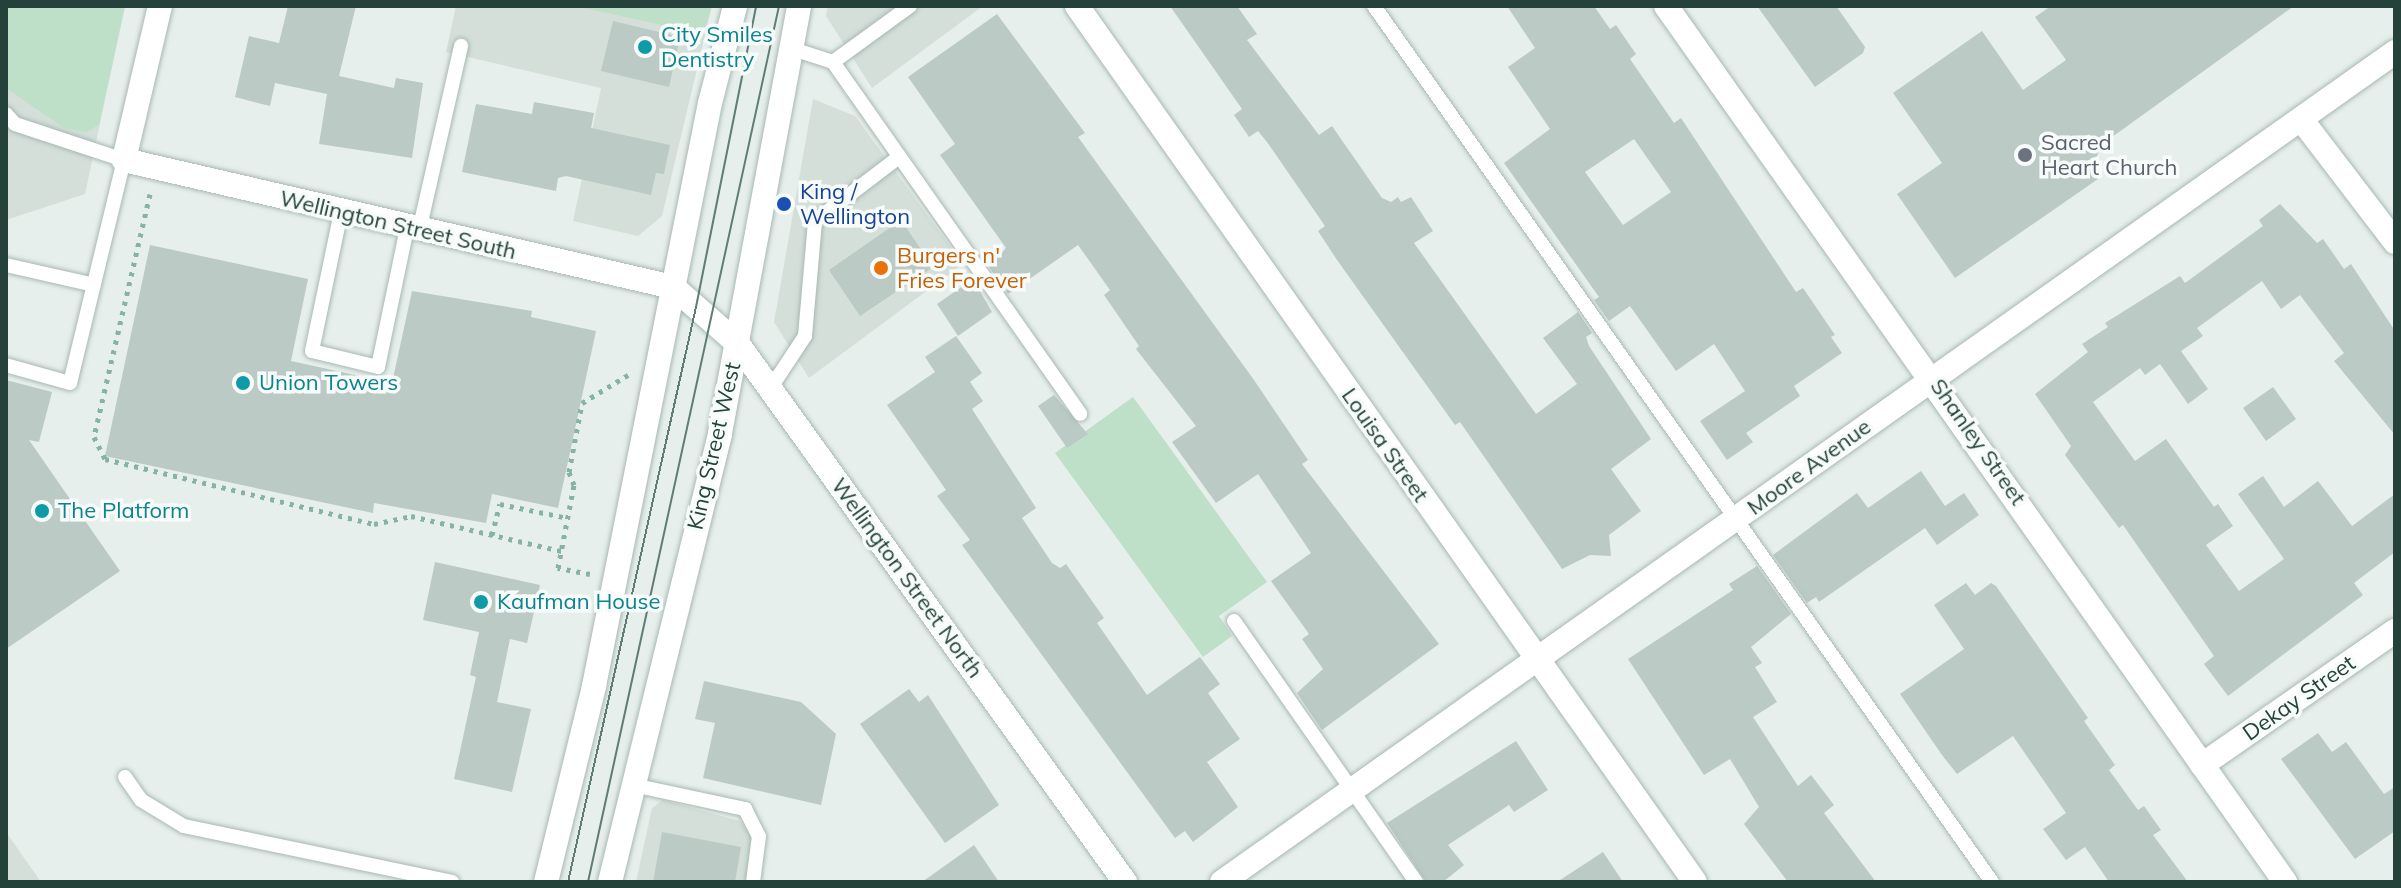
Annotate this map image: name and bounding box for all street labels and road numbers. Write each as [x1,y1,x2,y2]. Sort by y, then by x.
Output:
street label: Wellington Street South [277,185,519,265]
street label: King Street West [682,360,746,532]
street label: Shanley Street [1925,374,2031,510]
street label: Louisa Street [1336,383,1434,507]
street label: Moore Avenue [1742,413,1876,521]
street label: Wellington Street North [826,473,988,683]
street label: Dekay Street [2238,650,2360,746]

